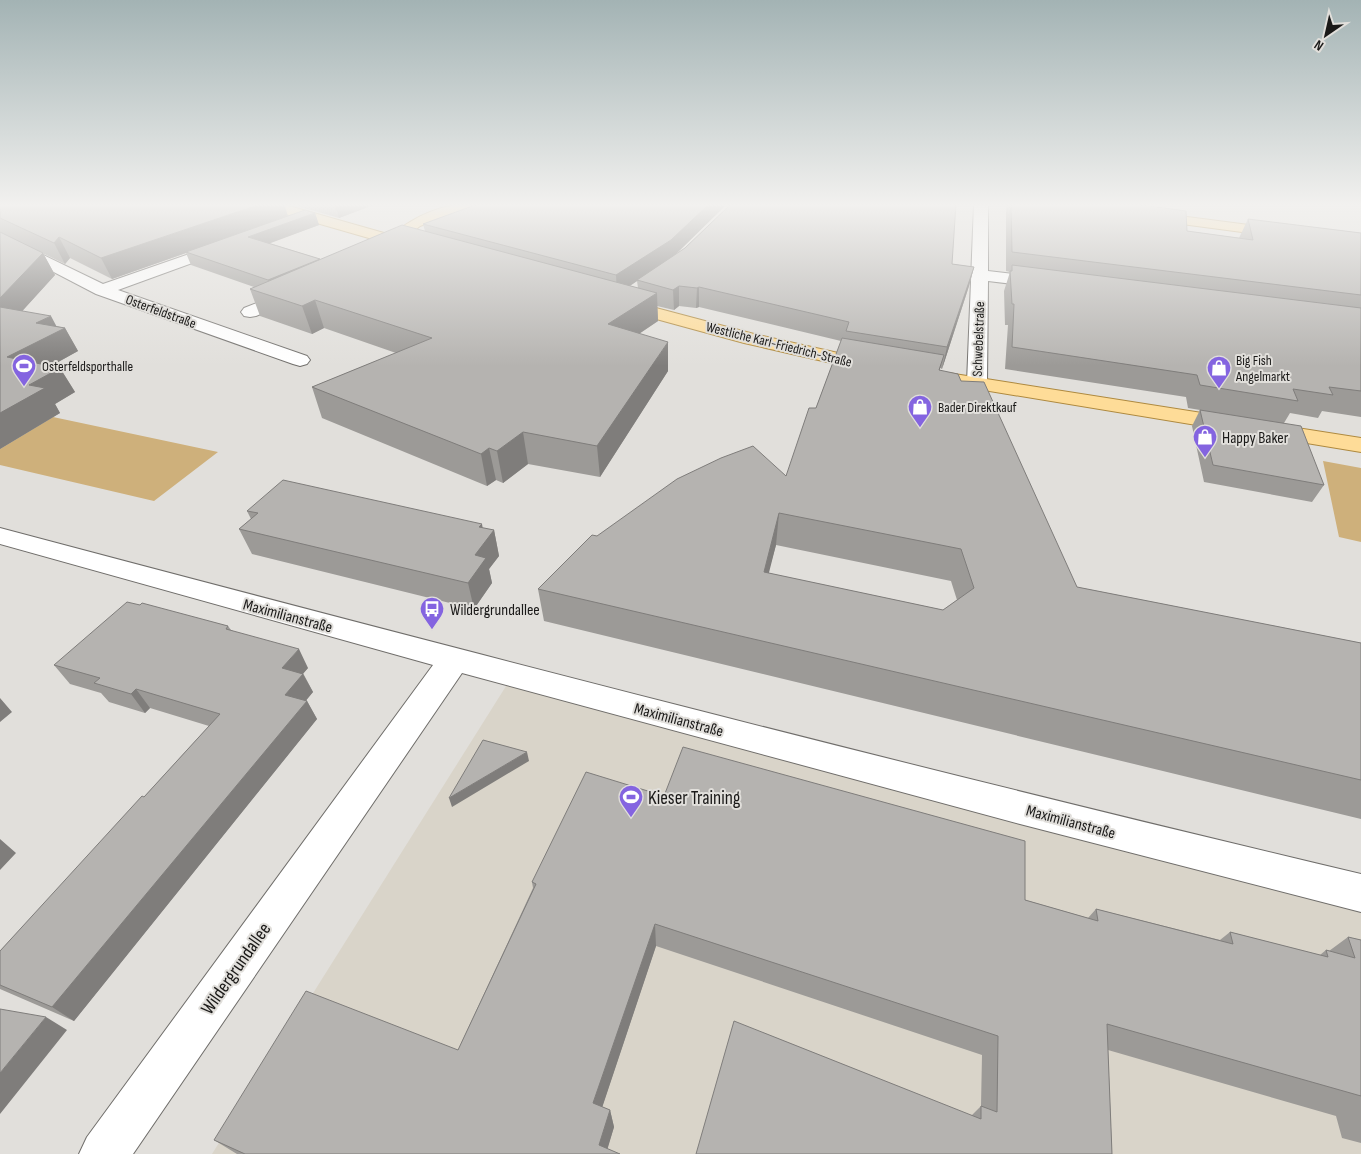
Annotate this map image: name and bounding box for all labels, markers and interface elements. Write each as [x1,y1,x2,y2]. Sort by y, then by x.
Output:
north arrow [1301,10,1351,60]
text: N [1311,36,1327,55]
street label: Osterfeldstraße [123,291,198,332]
street label: Schwebelstraße [969,301,988,377]
street label: Westliche Karl-Friedrich-Straße [704,318,854,371]
place label: Big Fish Angelmarkt [1235,352,1290,385]
sports icon: Osterfeldsporthalle [11,353,37,387]
shop icon: Big Fish Angelmarkt [1206,355,1232,389]
place label: Osterfeldsporthalle [42,358,133,375]
shop icon: Bader Direktkauf [907,394,933,428]
place label: Bader Direktkauf [938,399,1018,416]
shop icon: Happy Baker [1192,424,1218,458]
place label: Happy Baker [1222,429,1289,448]
street label: Maximilianstraße [241,595,334,637]
bus stop icon: Wildergrundallee [419,596,445,630]
place label: Wildergrundallee [450,601,540,620]
street label: Maximilianstraße [632,699,725,741]
sports icon: Kieser Training [618,784,644,818]
place label: Kieser Training [648,787,741,810]
street label: Maximilianstraße [1024,801,1117,843]
street label: Wildergrundallee [196,919,276,1019]

